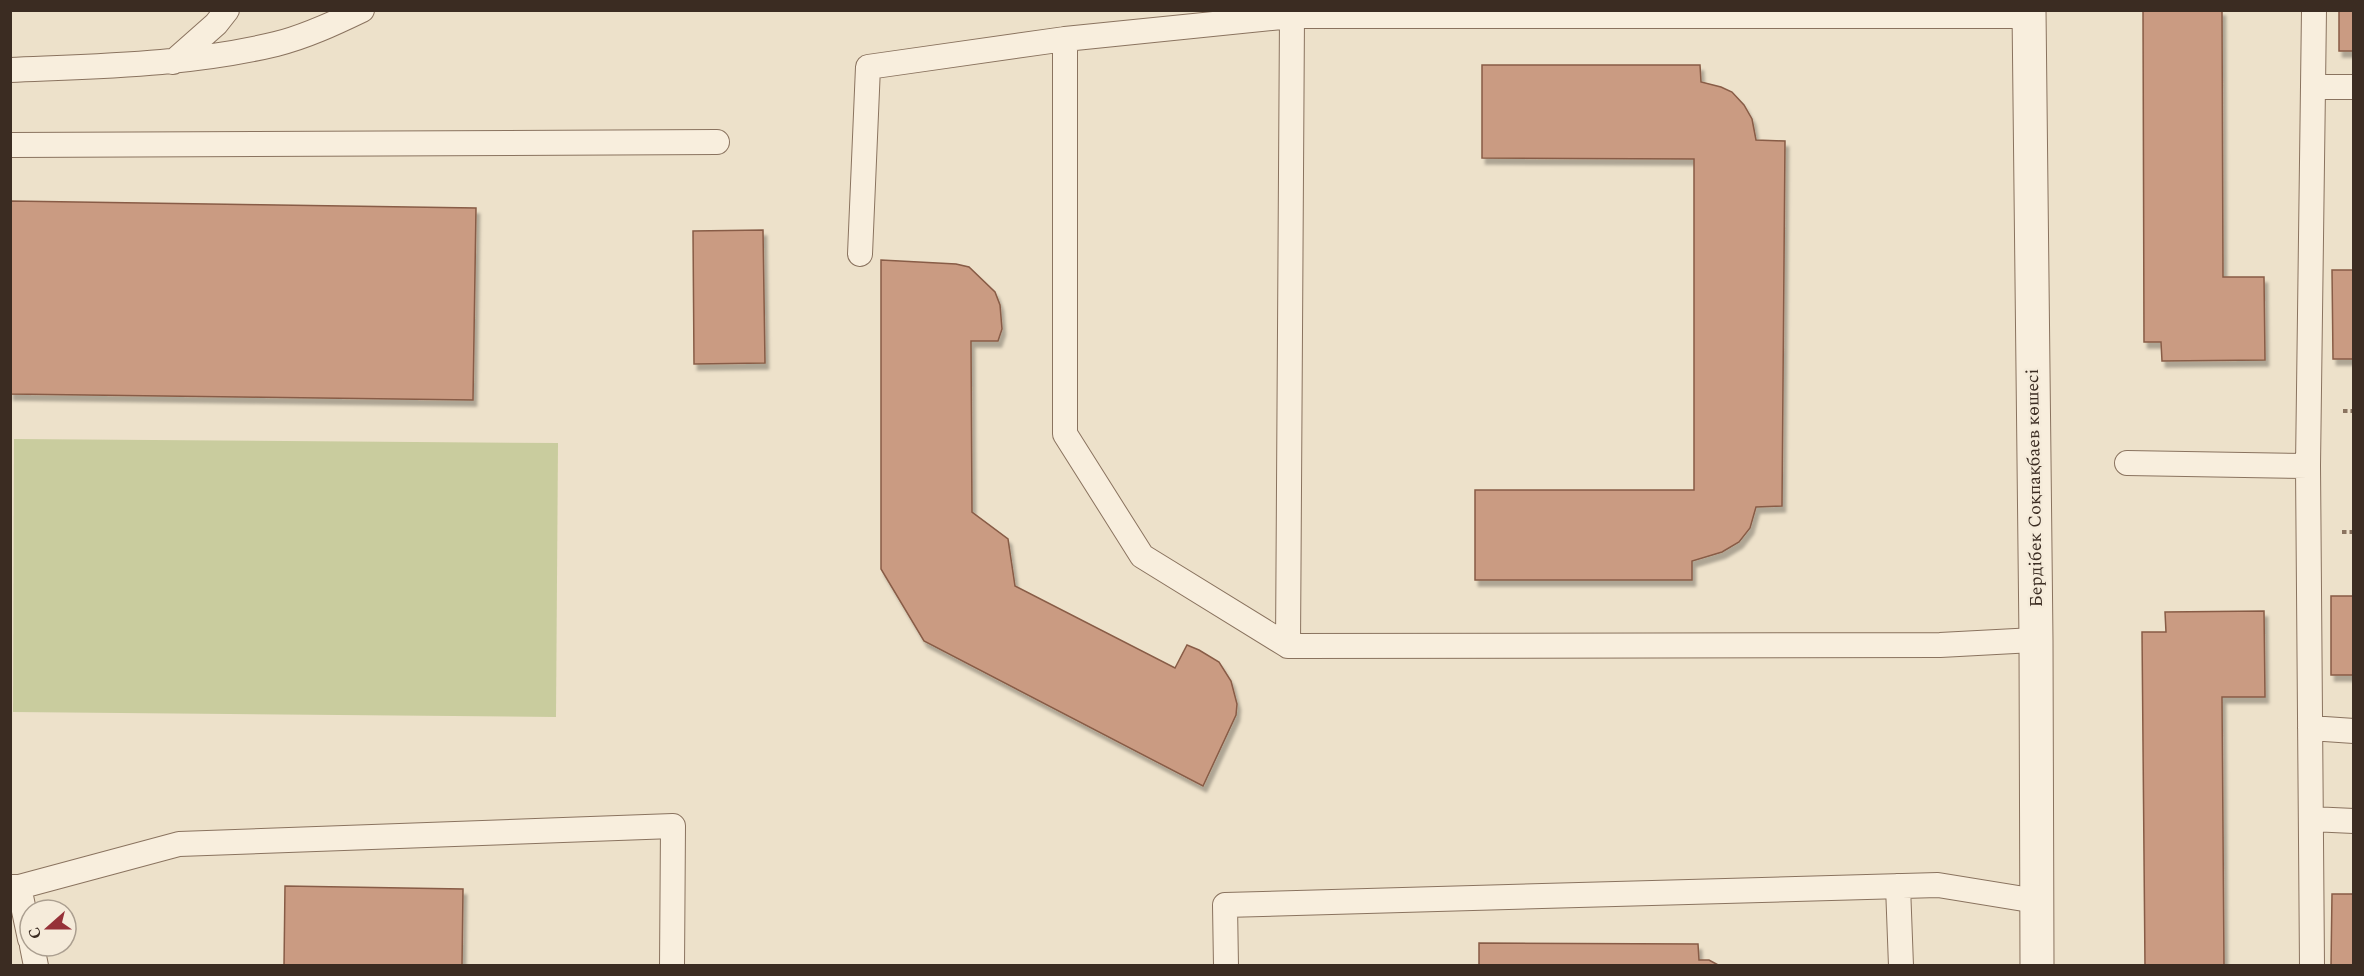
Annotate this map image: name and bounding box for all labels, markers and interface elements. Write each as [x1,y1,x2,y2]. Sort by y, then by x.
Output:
street label: Бердібек Соқпақбаев көшесі [2019,368,2050,607]
north arrow [18,898,78,958]
text: С [22,923,48,943]

